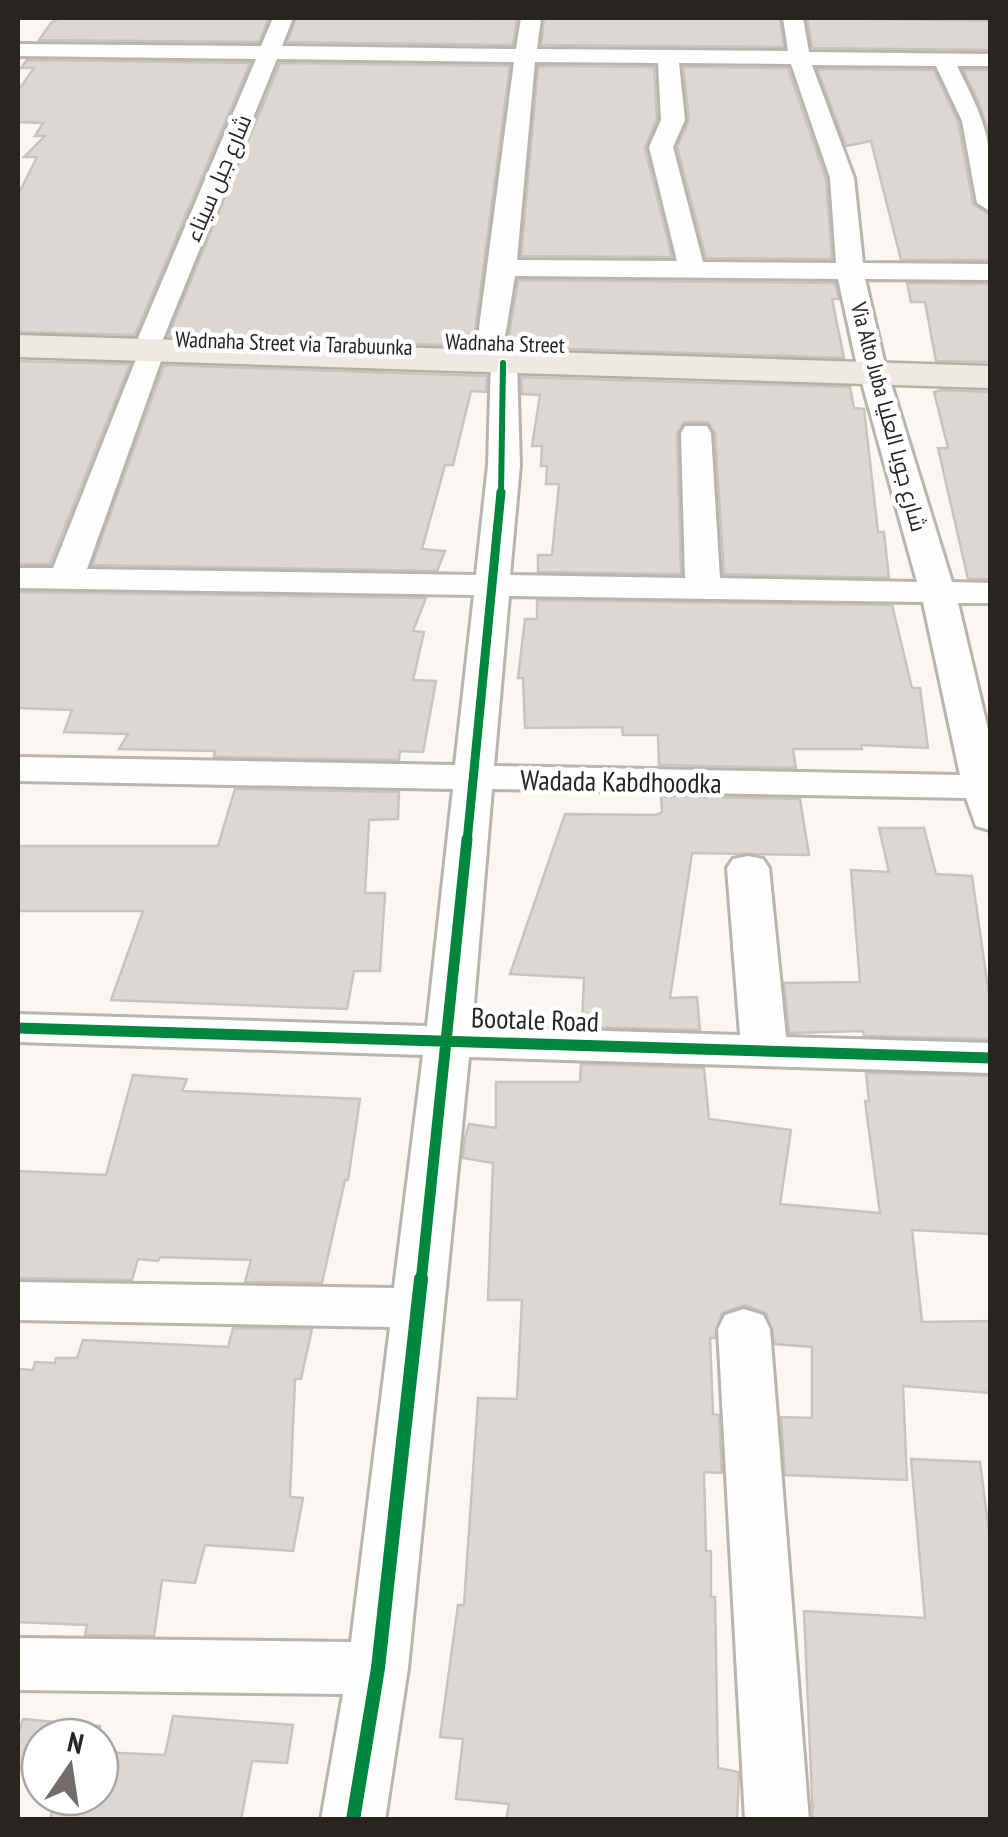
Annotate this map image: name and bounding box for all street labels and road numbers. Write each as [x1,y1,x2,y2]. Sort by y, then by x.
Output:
street label: شارع جبل سيناء [179,110,258,246]
street label: Via Alto Juba شارع جوبا العليا [844,298,933,535]
street label: Wadnaha Street via Tarabuunka [175,325,413,361]
street label: Wadnaha Street [445,327,565,359]
street label: Wadada Kabdhoodka [520,761,722,801]
street label: Bootale Road [470,998,600,1040]

